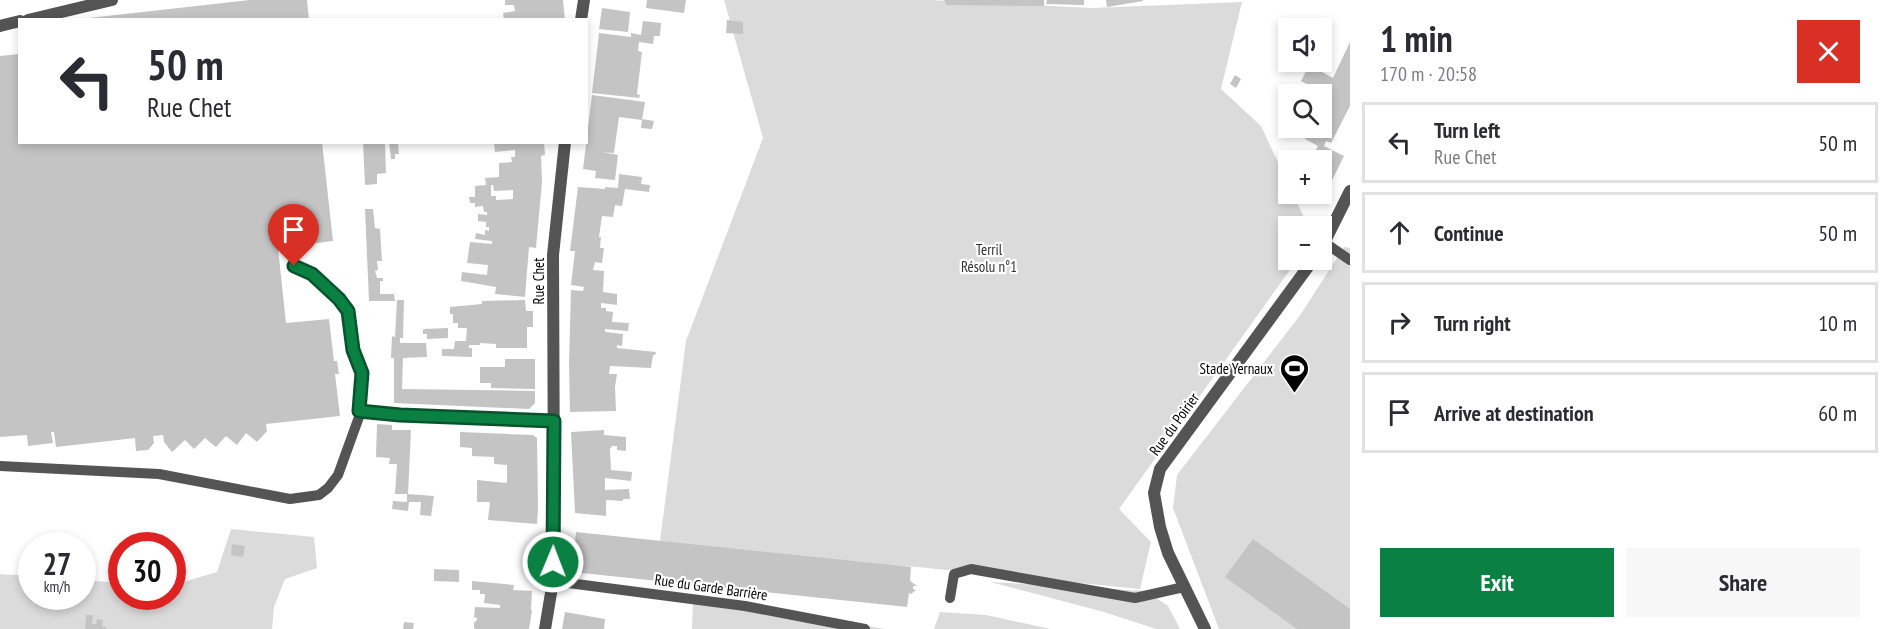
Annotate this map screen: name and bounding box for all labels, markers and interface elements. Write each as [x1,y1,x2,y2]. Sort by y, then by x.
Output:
text: 1 min [1380,15,1453,62]
map controls [1278,18,1332,270]
button: sound [1278,18,1332,72]
button: close [1797,20,1860,83]
text: 50 m [147,37,224,92]
icon: left [48,42,126,120]
text: 170 m · 20:58 [1380,61,1477,87]
button: search [1278,84,1332,138]
text: Rue Chet [147,90,231,124]
text: Turn left [1434,116,1500,144]
icon: left [1383,126,1416,159]
text: 50 m [1818,129,1857,157]
text: Rue Chet [1434,144,1497,170]
button: + [1278,150,1332,204]
pin [268,204,319,266]
icon: arrive [277,213,310,246]
button: − [1278,216,1332,270]
icon: ahead [1383,216,1416,249]
text: Continue [1434,219,1504,247]
text: 50 m [1818,219,1857,247]
park label: Terril Résolu n°1 [961,240,1017,276]
street label: Rue Chet [529,258,548,304]
icon: right [1383,306,1416,339]
text: Turn right [1434,309,1511,337]
text: 10 m [1818,309,1857,337]
sports icon: Stade Yernaux [1278,352,1310,394]
place label: Stade Yernaux [1200,359,1273,378]
street label: Rue du Poirier [1145,388,1204,459]
icon: arrive [1383,396,1416,429]
text: Arrive at destination [1434,399,1594,427]
text: 60 m [1818,399,1857,427]
position arrow [521,530,585,594]
speed limit sign: 30 [108,532,186,610]
text: 27 [43,544,71,583]
button: Exit [1380,548,1614,617]
button: Share [1626,548,1860,617]
street label: Rue du Garde Barrière [653,570,769,604]
text: km/h [44,577,70,596]

